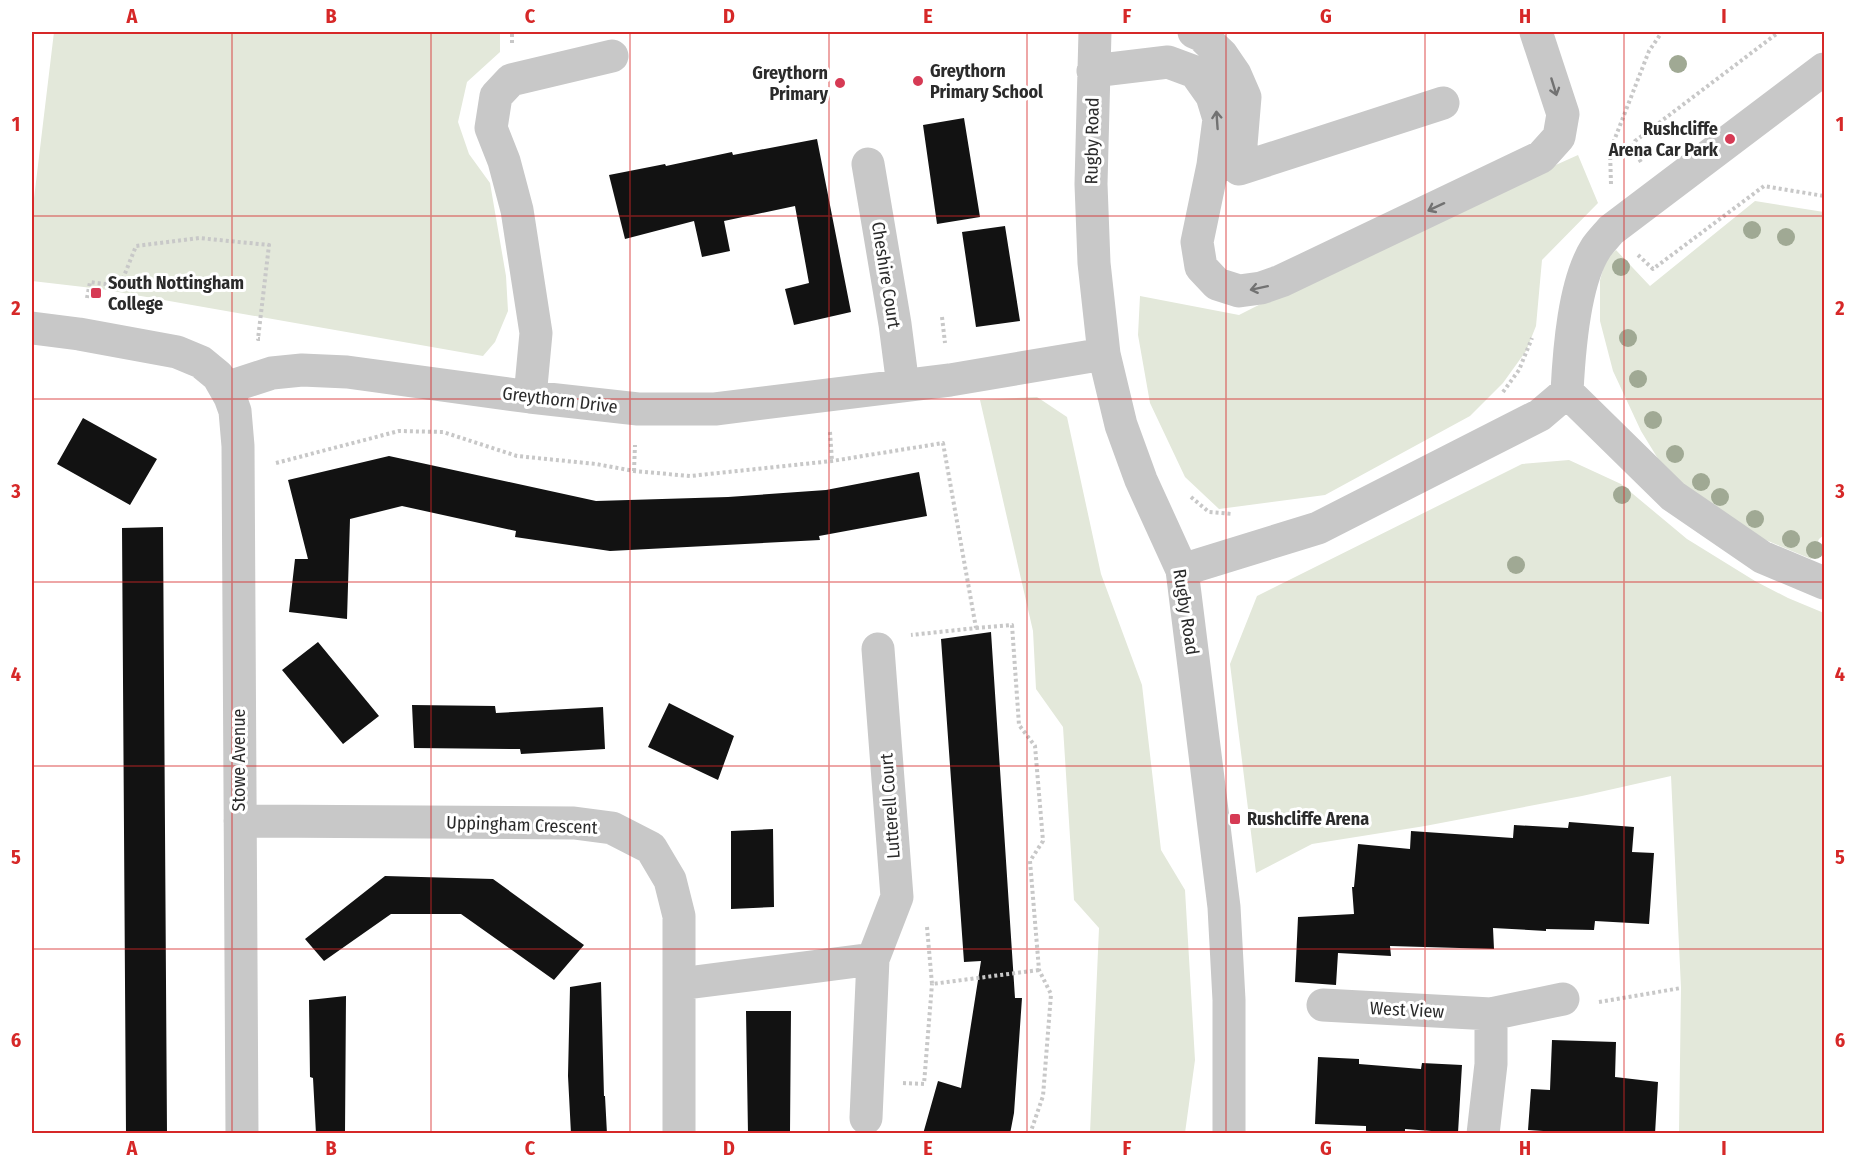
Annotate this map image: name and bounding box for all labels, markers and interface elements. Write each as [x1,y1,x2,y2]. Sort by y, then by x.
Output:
text: A [126,4,139,28]
text: B [325,4,337,28]
text: C [525,4,536,28]
text: D [723,4,735,28]
text: E [923,4,933,28]
text: F [1123,4,1132,28]
text: G [1320,4,1332,28]
text: H [1519,4,1531,28]
text: I [1721,4,1727,28]
place label: Greythorn Primary School [930,60,1043,103]
place label: Greythorn Primary [752,62,828,105]
marker: Greythorn Primary School [911,74,925,88]
marker: Greythorn Primary [833,76,847,90]
one-way arrow [1549,77,1560,96]
street label: Rugby Road [1080,97,1104,185]
one-way arrow [1211,111,1222,130]
text: 1 [12,112,20,136]
text: 1 [1836,112,1844,136]
place label: Rushcliffe Arena Car Park [1608,118,1719,161]
marker: Rushcliffe Arena Car Park [1723,132,1737,146]
one-way arrow [1427,201,1445,213]
street label: Cheshire Court [867,220,905,330]
place label: South Nottingham College [108,272,244,315]
one-way arrow [1249,282,1268,294]
marker: South Nottingham College [89,286,103,300]
text: 2 [10,296,21,320]
text: 2 [1834,296,1845,320]
street label: Greythorn Drive [501,382,619,418]
text: 3 [10,479,21,503]
text: 3 [1834,479,1845,503]
street label: Rugby Road [1168,567,1204,657]
text: 4 [11,662,21,686]
text: 4 [1835,662,1845,686]
street label: Stowe Avenue [228,708,250,812]
street label: Lutterell Court [875,752,905,860]
place label: Rushcliffe Arena [1247,808,1369,830]
street label: Uppingham Crescent [446,811,598,839]
marker: Rushcliffe Arena [1228,812,1242,826]
text: 5 [11,845,21,869]
text: 5 [1835,845,1845,869]
street label: West View [1369,997,1445,1023]
text: 6 [11,1028,21,1052]
text: 6 [1835,1028,1845,1052]
text: A [126,1136,139,1160]
text: B [325,1136,337,1160]
text: C [525,1136,536,1160]
text: D [723,1136,735,1160]
text: E [923,1136,933,1160]
text: F [1123,1136,1132,1160]
text: G [1320,1136,1332,1160]
text: H [1519,1136,1531,1160]
text: I [1721,1136,1727,1160]

